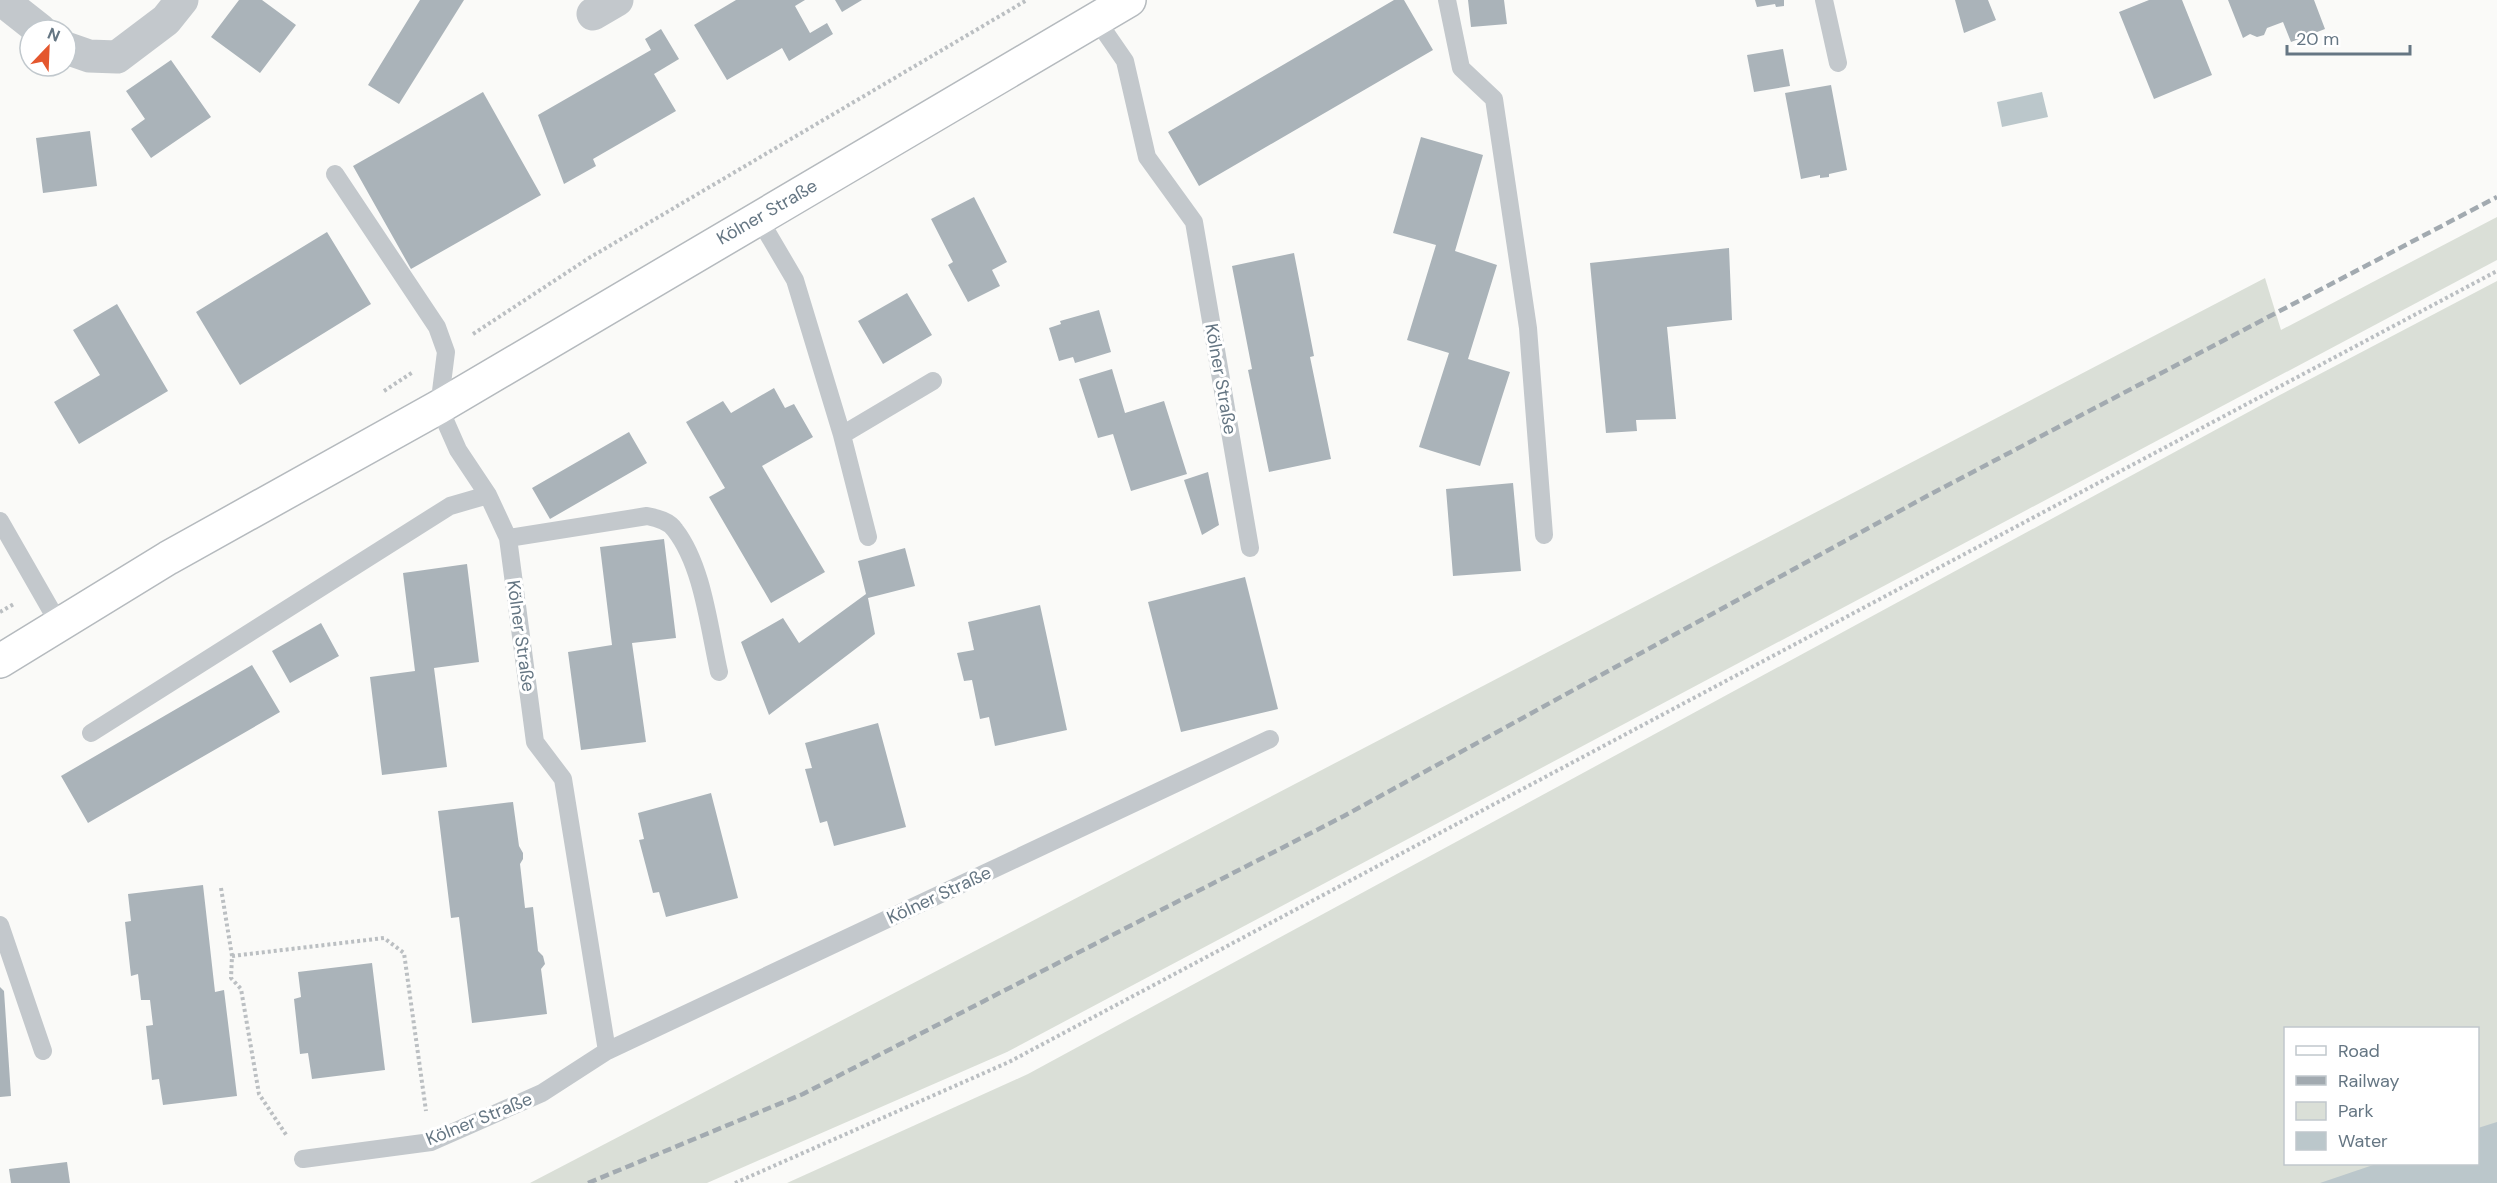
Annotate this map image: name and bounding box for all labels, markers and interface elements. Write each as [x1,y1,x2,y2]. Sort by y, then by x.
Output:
north arrow [18,18,78,78]
scale bar [2287,18,2410,56]
text: N [44,23,63,47]
text: 20 m [2296,27,2339,51]
street label: Kölner Straße [712,173,822,251]
street label: Kölner Straße [1199,322,1243,436]
street label: Kölner Straße [501,579,541,693]
street label: Kölner Straße [883,860,995,930]
legend [2284,1027,2479,1165]
text: Road [2338,1039,2380,1063]
text: Railway [2338,1069,2400,1093]
street label: Kölner Straße [422,1087,536,1151]
text: Park [2338,1099,2374,1123]
text: Water [2338,1129,2388,1153]

